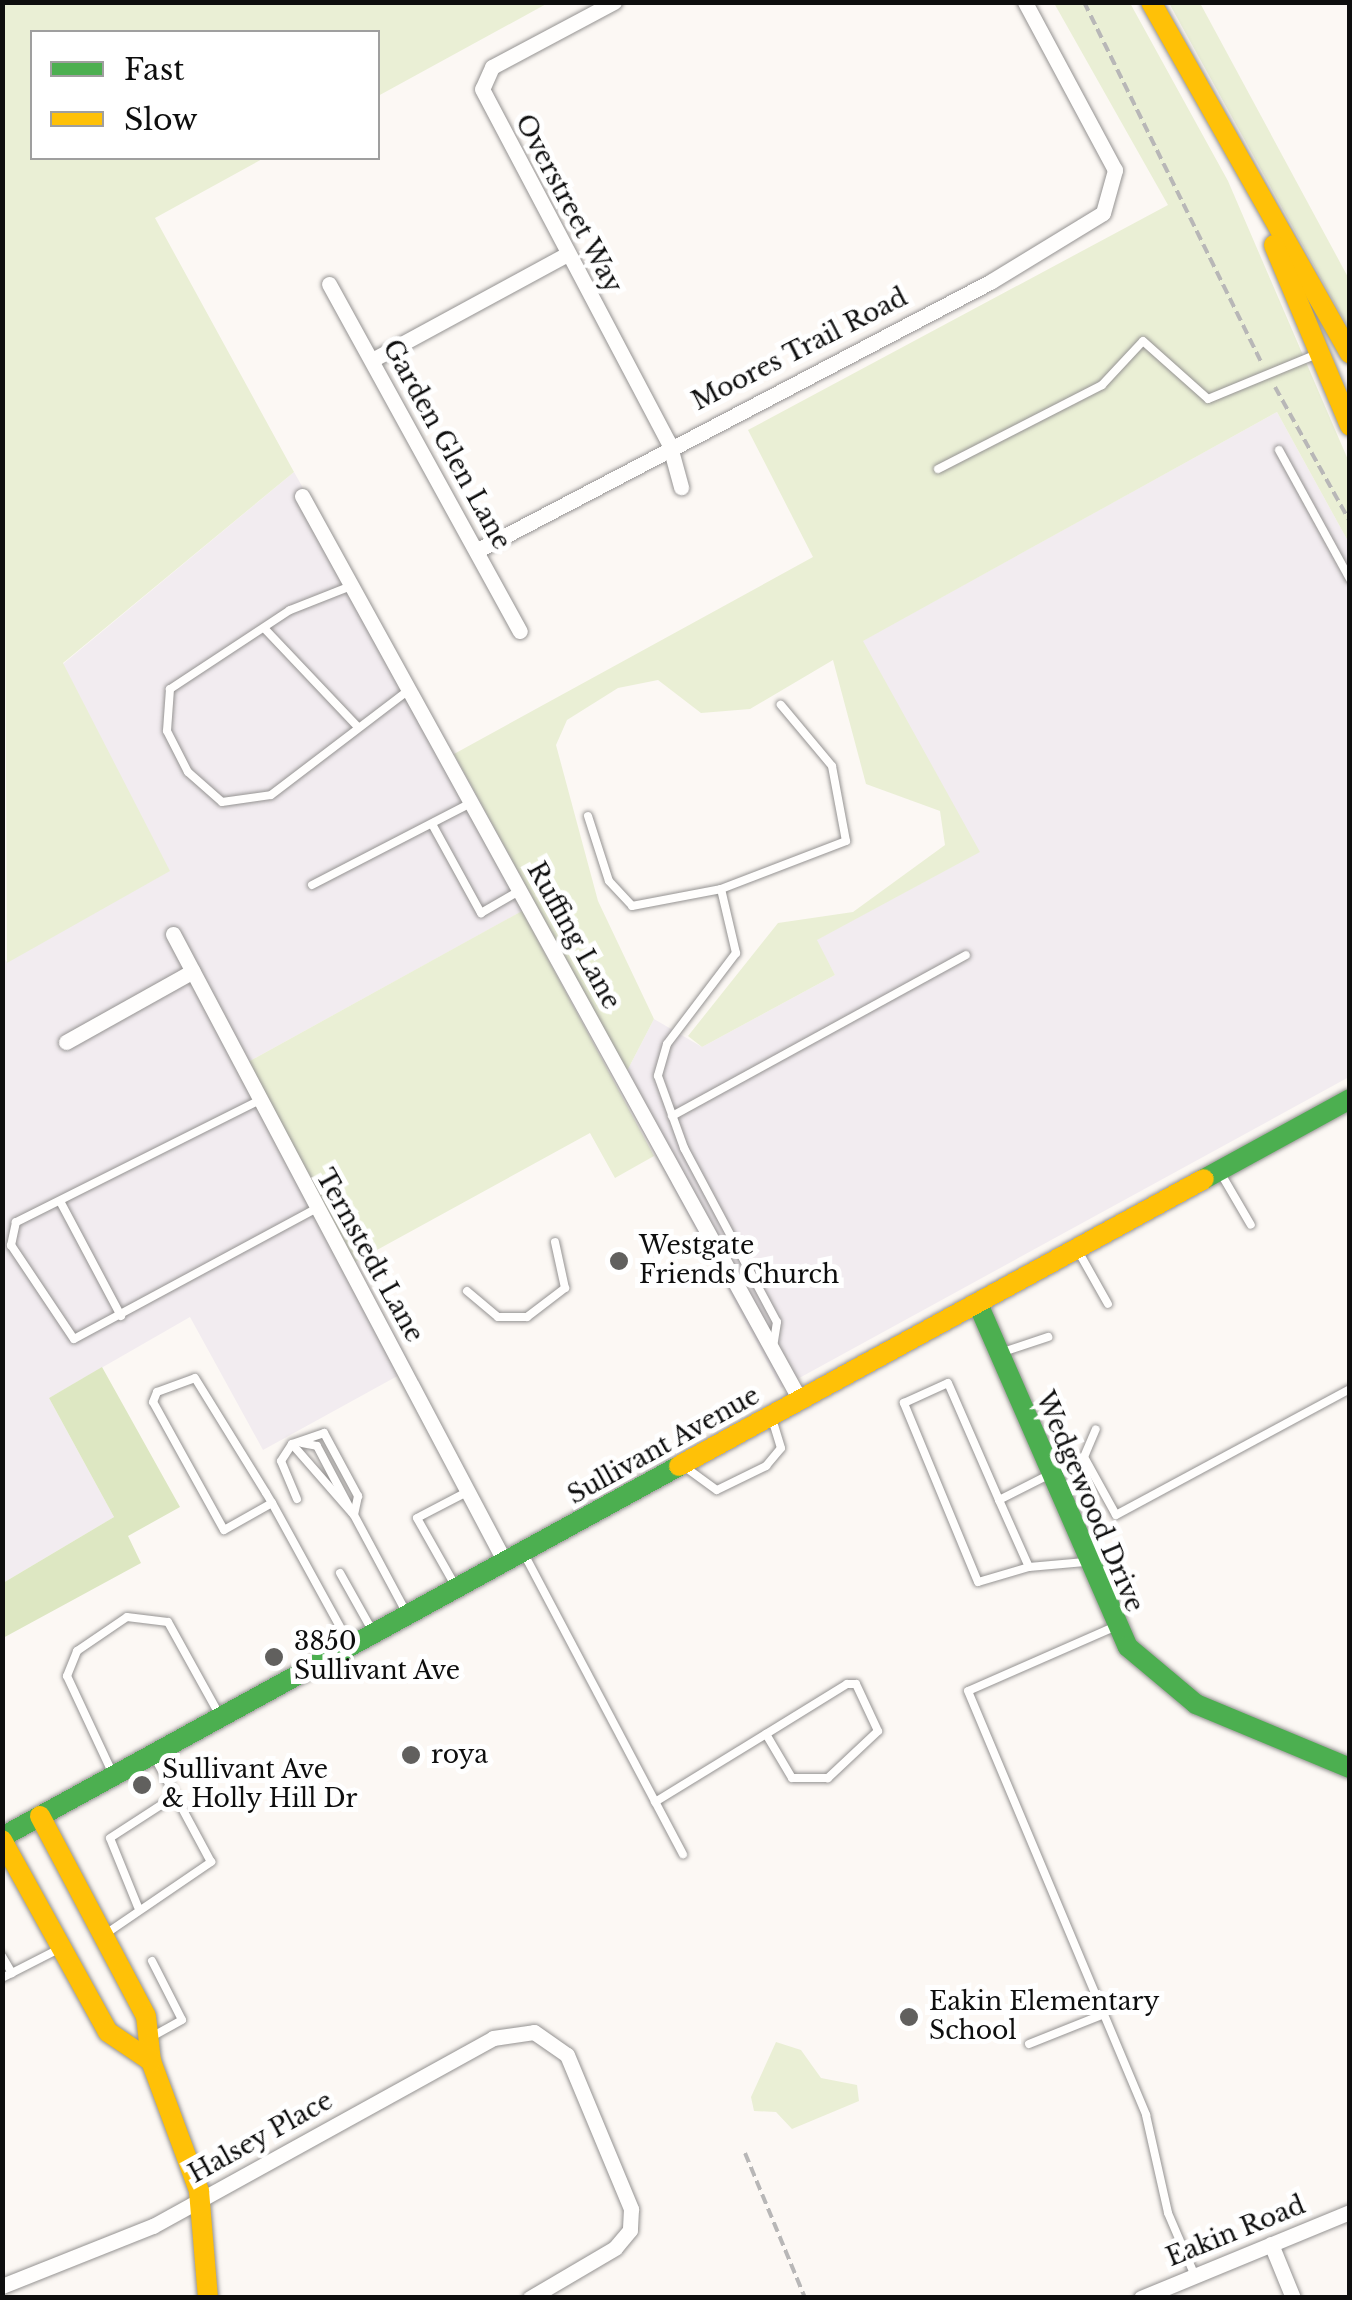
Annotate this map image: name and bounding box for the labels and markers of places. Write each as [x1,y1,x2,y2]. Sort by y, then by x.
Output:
place label: Westgate Friends Church [639,1232,839,1291]
marker: Westgate Friends Church [608,1250,630,1272]
place label: 3850 Sullivant Ave [294,1628,461,1687]
marker: 3850 Sullivant Ave [263,1646,285,1668]
place label: roya [431,1740,488,1770]
marker: roya [400,1744,422,1766]
place label: Sullivant Ave & Holly Hill Dr [162,1756,358,1815]
marker: Sullivant Ave & Holly Hill Dr [131,1774,153,1796]
place label: Eakin Elementary School [929,1988,1159,2047]
marker: Eakin Elementary School [898,2006,920,2028]

